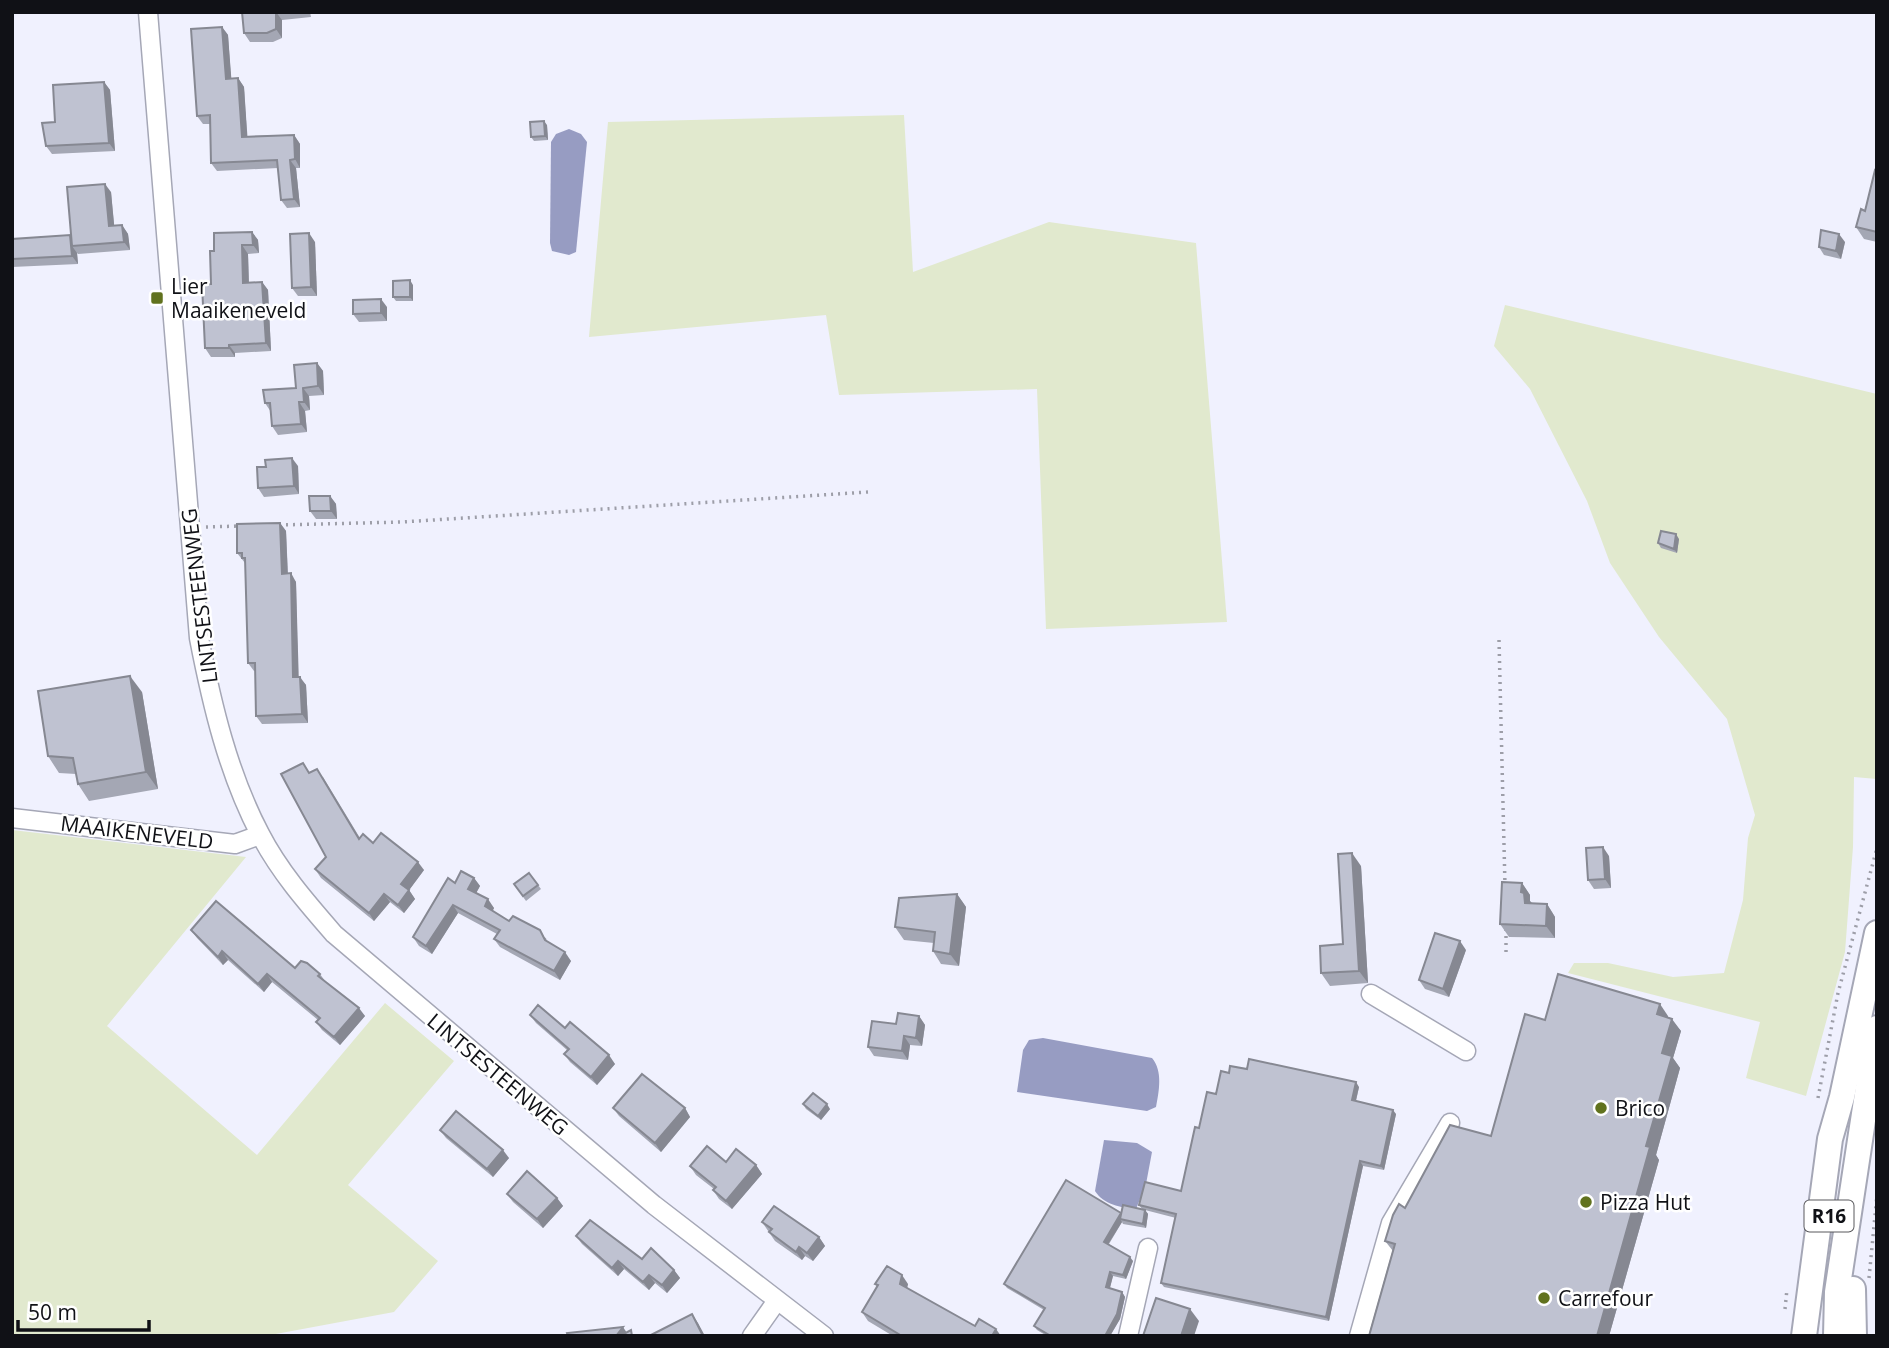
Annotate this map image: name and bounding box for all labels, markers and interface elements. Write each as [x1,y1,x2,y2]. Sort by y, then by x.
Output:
place label: Lier Maaikeneveld [171,272,306,324]
marker: Lier Maaikeneveld [149,290,165,306]
street label: LINTSESTEENWEG [174,507,224,685]
street label: MAAIKENEVELD [59,809,215,855]
street label: LINTSESTEENWEG [422,1007,574,1141]
place label: Brico [1615,1094,1665,1122]
marker: Brico [1593,1100,1609,1116]
place label: Pizza Hut [1600,1188,1691,1216]
marker: Pizza Hut [1578,1194,1594,1210]
road number: R16 [1804,1200,1854,1232]
place label: Carrefour [1558,1284,1653,1312]
scale bar [18,1288,149,1332]
marker: Carrefour [1536,1290,1552,1306]
text: 50 m [28,1298,77,1326]

